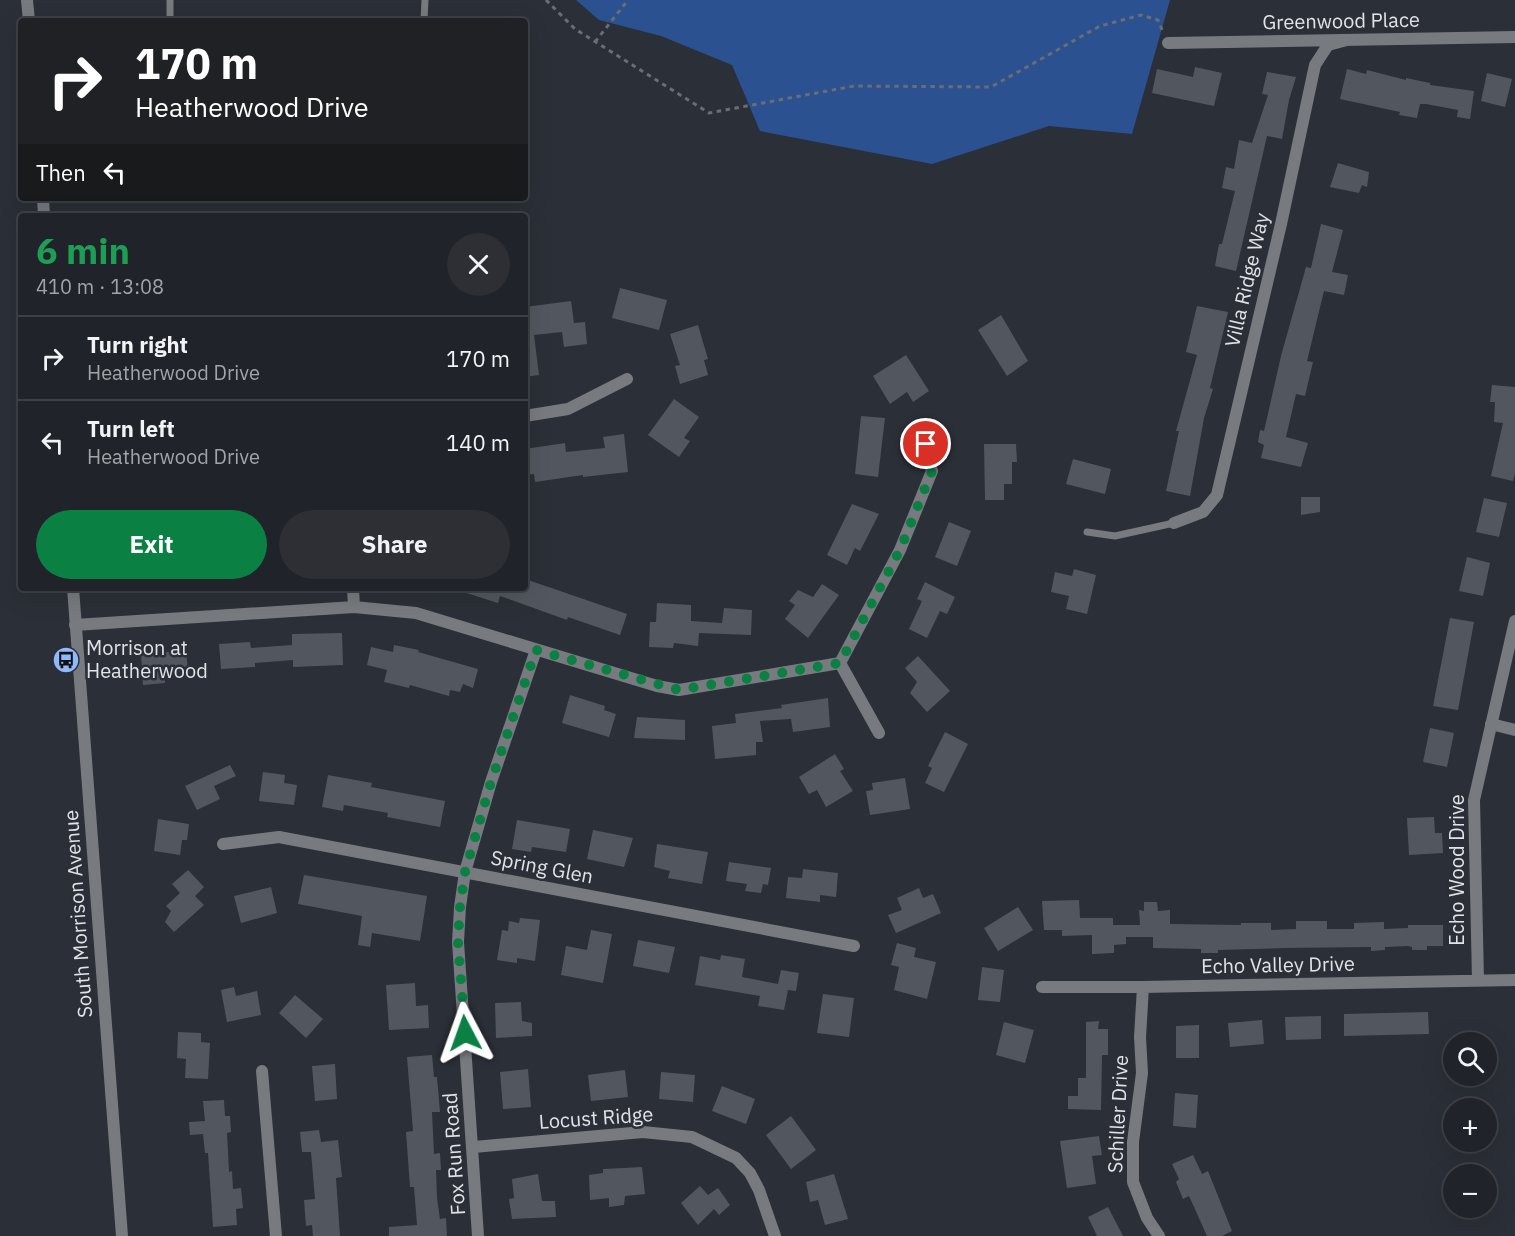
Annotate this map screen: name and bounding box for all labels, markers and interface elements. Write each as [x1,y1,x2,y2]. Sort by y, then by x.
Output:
street label: Greenwood Place [1262,6,1420,35]
text: 170 m [135,36,258,91]
icon: right [36,42,114,120]
text: Heatherwood Drive [135,89,369,124]
icon: left [98,156,131,189]
text: Then [36,158,86,187]
street label: Villa Ridge Way [1218,210,1275,350]
text: 6 min [36,227,130,274]
button: close [447,233,510,296]
text: 410 m · 13:08 [36,273,164,300]
text: Turn right [87,330,188,359]
icon: right [36,342,69,375]
text: 170 m [446,344,510,373]
text: Heatherwood Drive [87,359,260,386]
text: Turn left [87,414,175,443]
pin [900,418,951,469]
icon: left [36,426,69,459]
icon: arrive [909,427,942,460]
text: 140 m [446,428,510,457]
text: Heatherwood Drive [87,443,260,470]
button: Exit [36,510,267,579]
button: Share [279,510,510,579]
place label: Morrison at Heatherwood [86,634,208,684]
bus stop icon: Morrison at Heatherwood [51,645,81,675]
street label: Echo Wood Drive [1443,794,1470,946]
street label: South Morrison Avenue [57,809,98,1019]
street label: Spring Glen [489,843,596,890]
street label: Echo Valley Drive [1201,950,1355,979]
position arrow [433,1001,497,1065]
map controls [1443,1032,1497,1218]
button: search [1443,1032,1497,1086]
street label: Schiller Drive [1101,1054,1134,1174]
street label: Fox Run Road [436,1092,471,1216]
button: + [1443,1098,1497,1152]
street label: Locust Ridge [538,1100,654,1135]
button: − [1443,1164,1497,1218]

